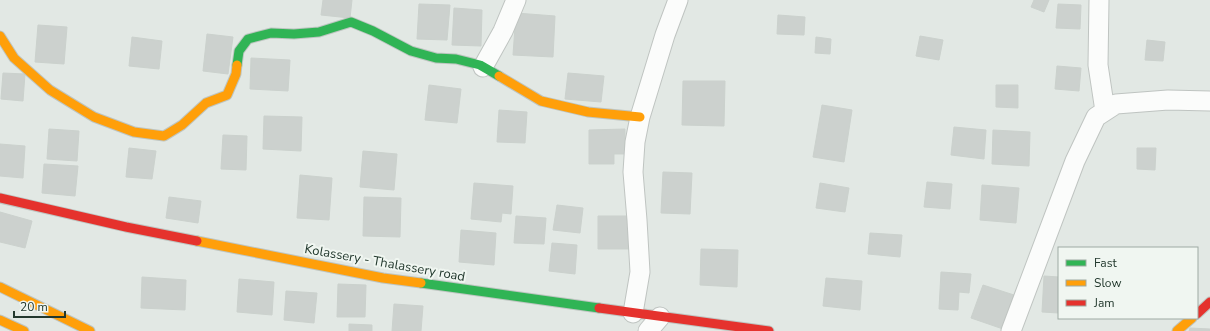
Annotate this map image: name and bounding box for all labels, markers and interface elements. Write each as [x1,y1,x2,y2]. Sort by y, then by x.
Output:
street label: Kolassery - Thalassery road [303,240,467,286]
legend [1058,247,1198,319]
text: Fast [1094,255,1117,271]
text: Slow [1094,275,1122,291]
scale bar [14,293,65,319]
text: Jam [1093,295,1115,311]
text: 20 m [20,299,48,315]

